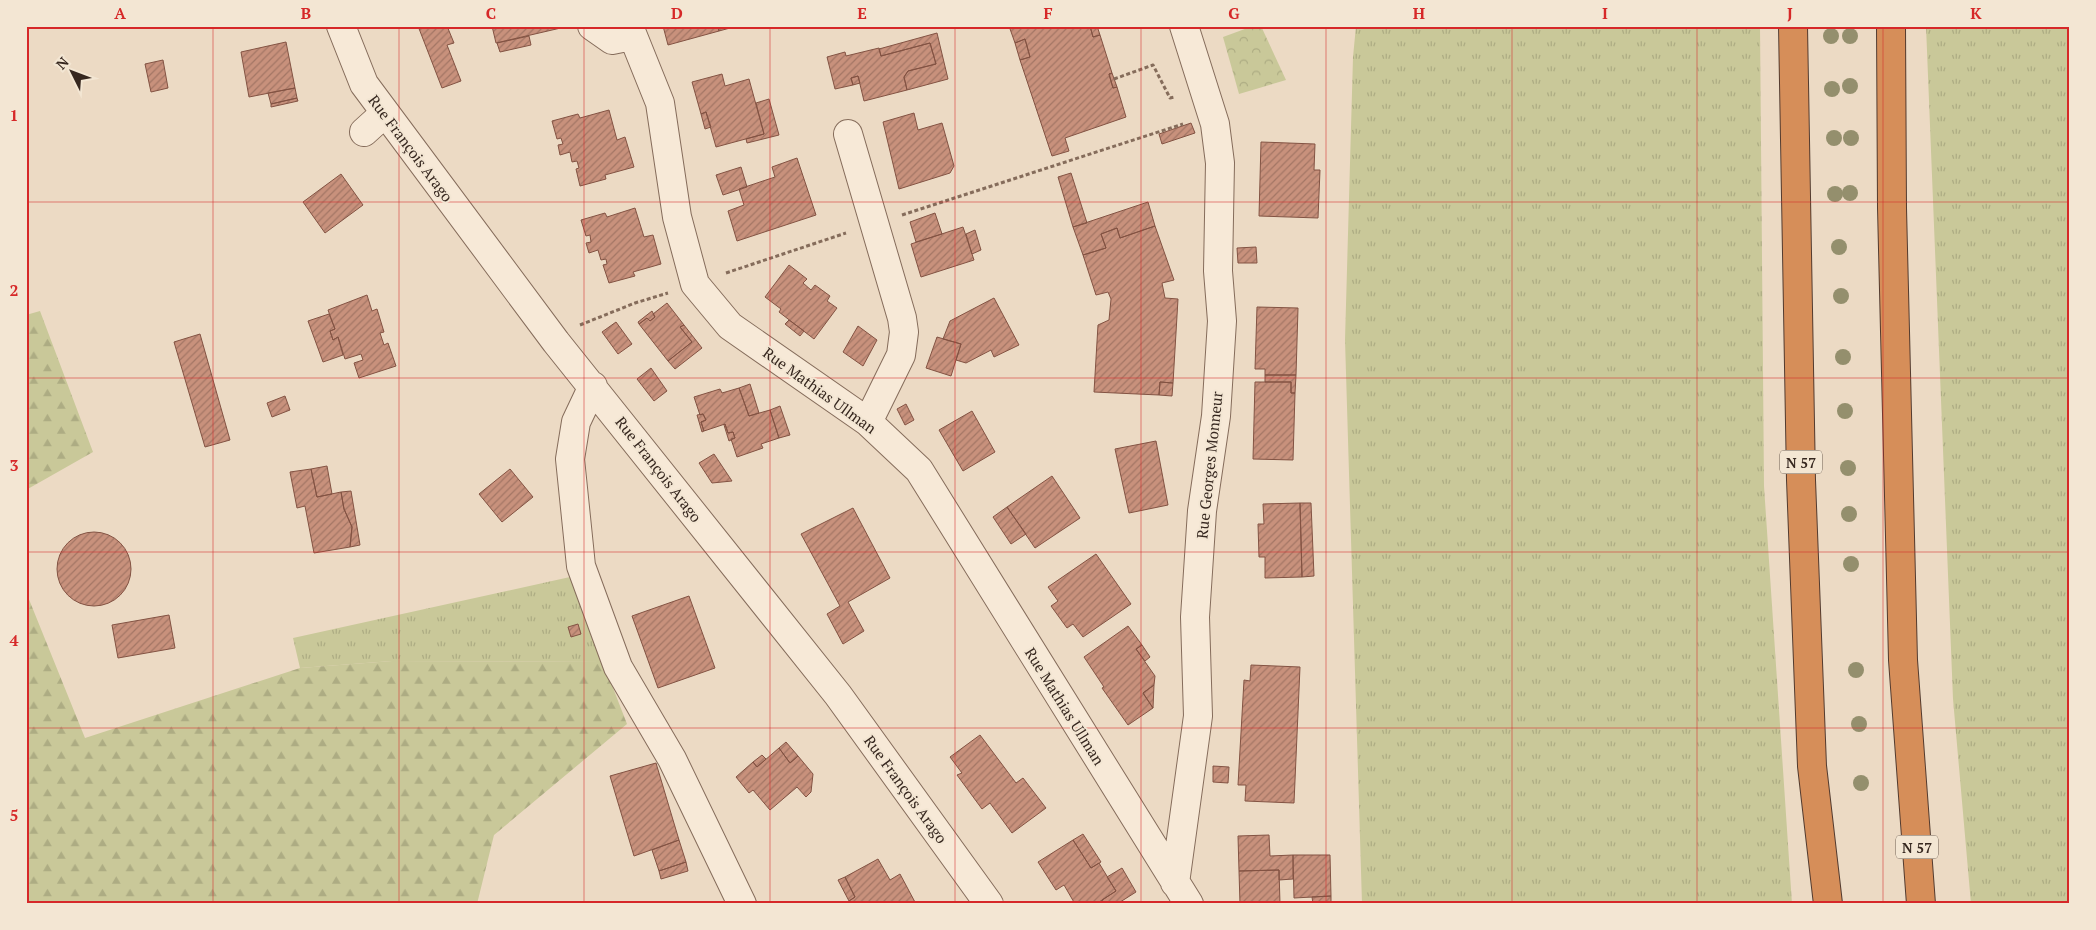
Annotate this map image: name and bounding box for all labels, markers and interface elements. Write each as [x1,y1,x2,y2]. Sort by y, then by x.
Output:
text: A [114,2,126,24]
text: B [301,2,311,24]
text: C [486,2,496,24]
text: D [671,2,683,24]
text: E [857,2,867,24]
text: F [1043,2,1053,24]
text: G [1228,2,1240,24]
text: H [1413,2,1425,24]
text: I [1602,2,1608,24]
text: J [1787,2,1793,24]
text: K [1970,2,1982,24]
north arrow [48,48,98,98]
text: N [51,52,73,73]
street label: Rue François Arago [364,91,458,205]
text: 1 [9,104,19,126]
text: 2 [9,279,19,301]
street label: Rue Mathias Ullman [759,342,881,438]
street label: Rue Georges Monneur [1191,390,1227,540]
street label: Rue François Arago [611,412,707,526]
road number: N 57 [1780,451,1822,474]
text: 3 [9,454,19,476]
text: 4 [9,629,19,651]
street label: Rue Mathias Ullman [1021,643,1109,769]
street label: Rue François Arago [860,731,952,847]
text: 5 [9,804,19,826]
road number: N 57 [1896,836,1938,859]

